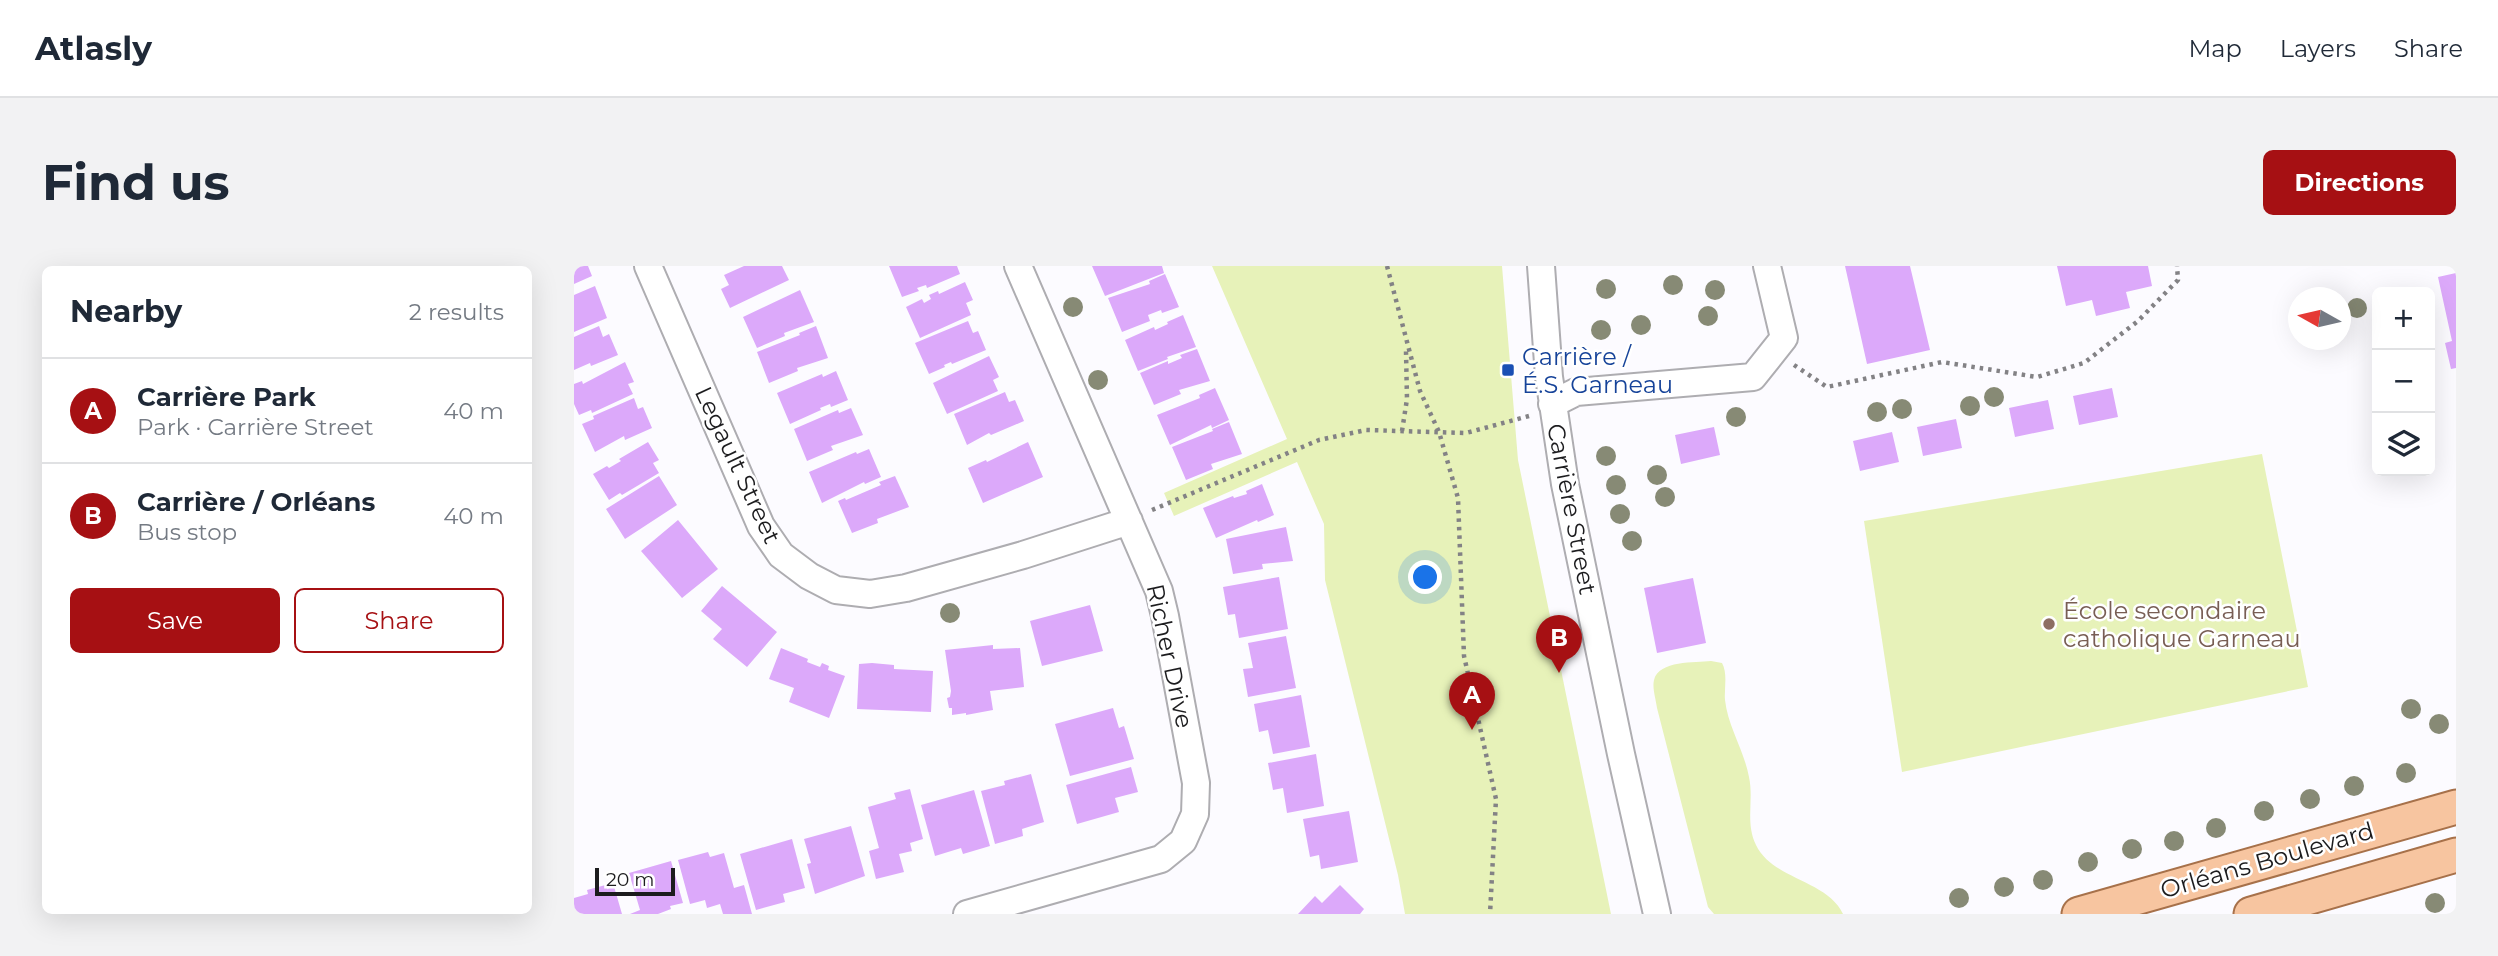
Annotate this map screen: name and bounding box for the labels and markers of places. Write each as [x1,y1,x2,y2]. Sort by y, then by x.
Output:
place label: Carrière / É.S. Garneau [1522,342,1673,399]
marker: Carrière / É.S. Garneau [1500,362,1516,378]
place label: École secondaire catholique Garneau [2063,596,2301,653]
pin: B [1536,615,1582,673]
marker: École secondaire catholique Garneau [2041,616,2057,632]
pin: A [1449,672,1495,730]

